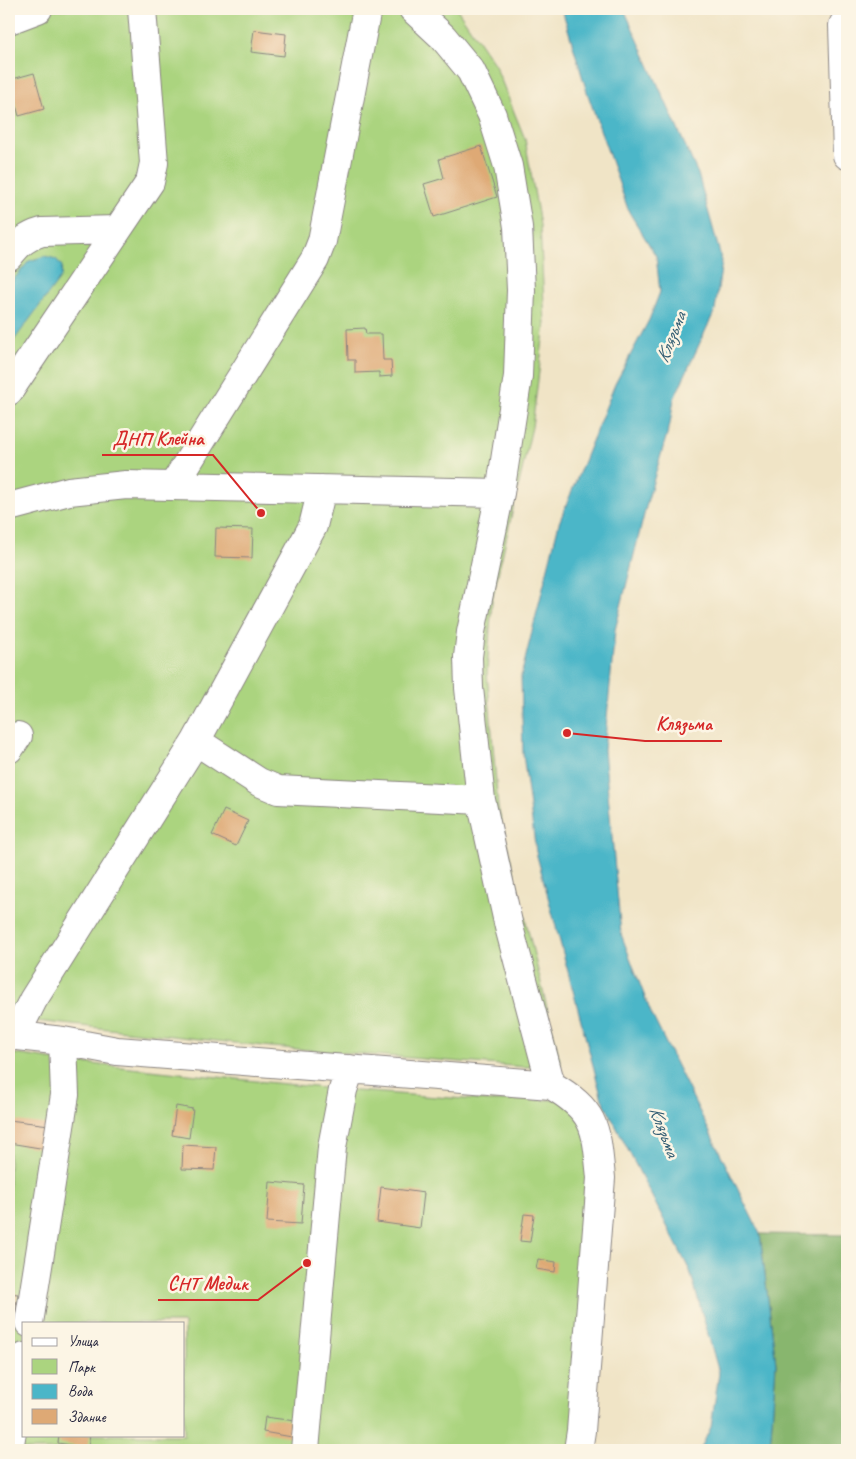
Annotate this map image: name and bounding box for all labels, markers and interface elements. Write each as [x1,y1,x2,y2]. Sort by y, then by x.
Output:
water label: Клязьма [650,307,693,366]
callout: ДНП Клейна [102,421,213,455]
text: ДНП Клейна [113,427,205,451]
callout: Клязьма [645,707,722,741]
text: Клязьма [656,712,714,736]
water label: Клязьма [644,1103,685,1162]
callout: СНТ Медик [158,1266,258,1300]
text: СНТ Медик [168,1272,249,1296]
legend [22,1322,185,1436]
text: Улица [68,1332,99,1351]
text: Парк [68,1358,96,1377]
text: Вода [68,1382,93,1401]
text: Здание [68,1408,107,1427]

